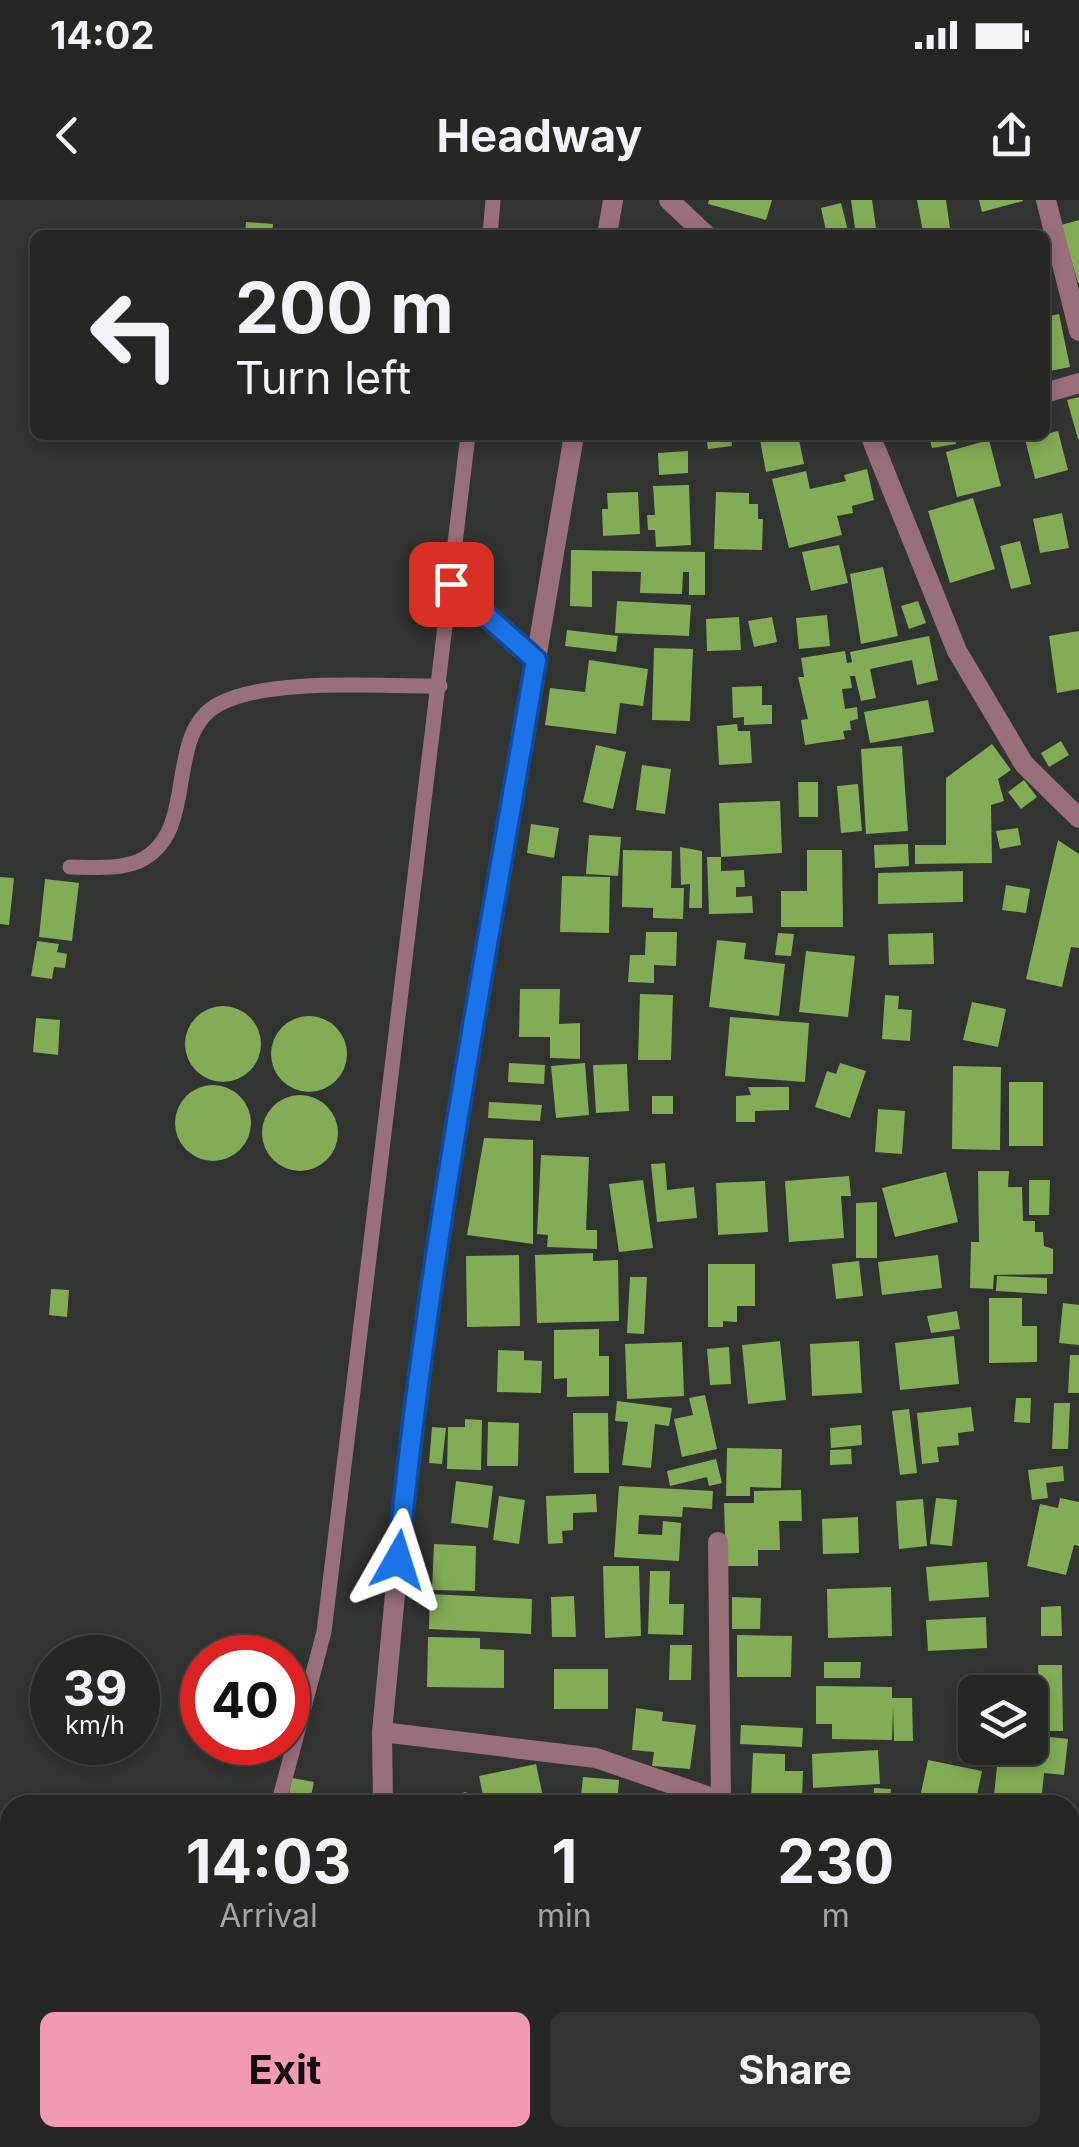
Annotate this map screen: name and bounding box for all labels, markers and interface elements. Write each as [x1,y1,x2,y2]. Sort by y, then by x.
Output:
text: 14:02 [50,12,154,58]
icon: back [40,108,95,163]
text: Headway [437,108,642,163]
icon: share [984,108,1039,163]
text: 200 m [235,265,454,350]
icon: left [70,270,200,400]
text: Turn left [235,350,411,405]
pin [409,542,494,627]
icon: arrive [424,557,479,612]
position arrow [346,1508,450,1612]
speed limit sign: 40 [180,1635,310,1765]
text: 39 [63,1658,127,1718]
map controls [958,1675,1048,1765]
button: layers [958,1675,1048,1765]
text: km/h [65,1710,125,1740]
text: 14:03 [186,1825,351,1897]
text: 1 [551,1825,577,1897]
text: 230 [777,1825,894,1897]
text: Arrival [219,1896,318,1935]
text: min [537,1896,592,1935]
text: m [822,1896,850,1935]
button: Exit [40,2012,530,2127]
button: Share [550,2012,1040,2127]

